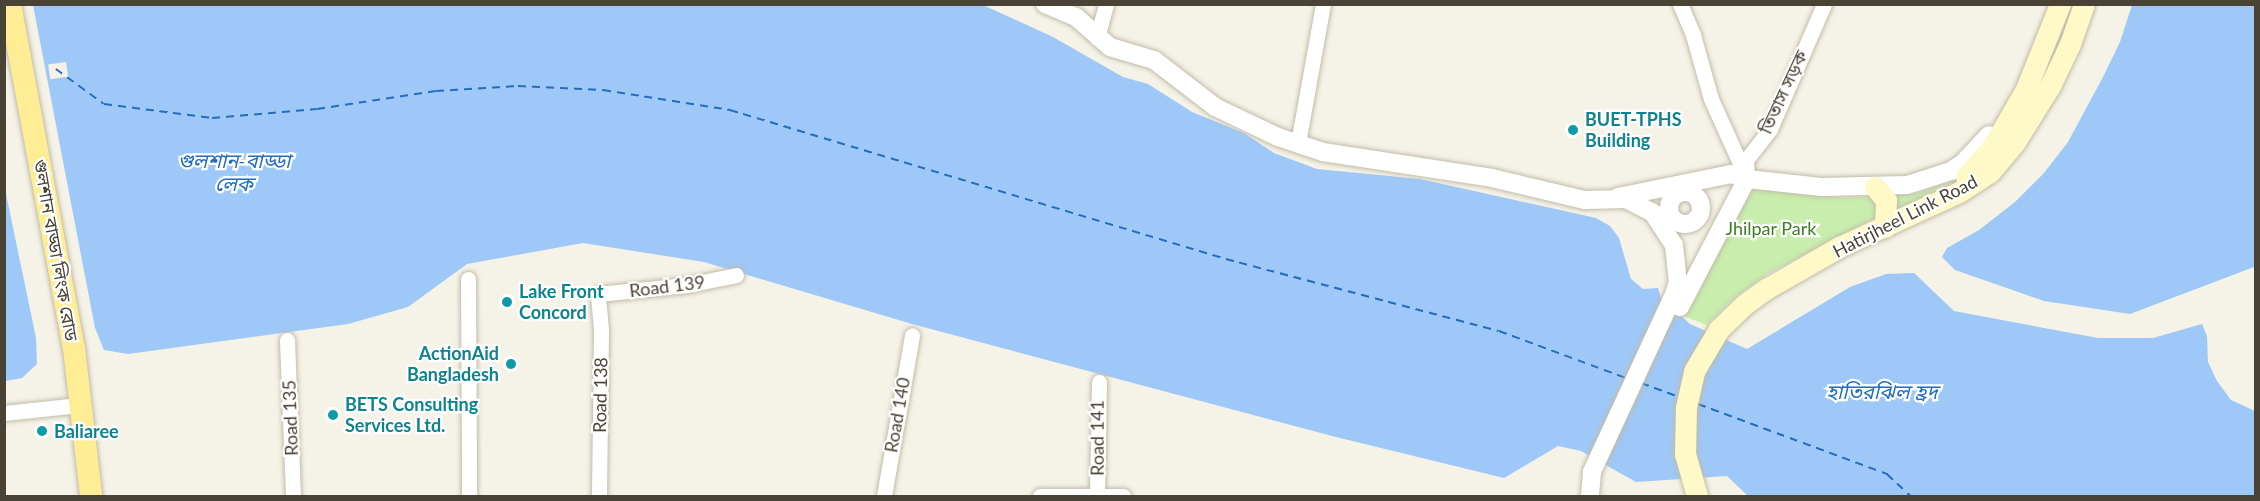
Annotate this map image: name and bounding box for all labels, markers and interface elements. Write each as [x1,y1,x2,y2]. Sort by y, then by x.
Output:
street label: তিতাস সড়ক [1754,47,1812,137]
place label: BUET-TPHS Building [1585,109,1682,152]
marker: BUET-TPHS Building [1566,123,1580,137]
water label: গুলশান-বাড্ডা লেক [178,148,290,195]
street label: গুলশান বাড্ডা লিংক রোড [29,157,83,343]
street label: Hatirjheel Link Road [1829,170,1981,262]
park label: Jhilpar Park [1725,217,1817,239]
street label: Road 139 [628,271,706,301]
place label: Lake Front Concord [519,281,604,324]
marker: Lake Front Concord [500,295,514,309]
place label: ActionAid Bangladesh [407,343,499,386]
marker: ActionAid Bangladesh [504,357,518,371]
street label: Road 138 [589,357,611,433]
street label: Road 140 [880,376,914,454]
water label: হাতিরঝিল হ্রদ [1826,379,1938,403]
street label: Road 135 [278,380,302,456]
place label: BETS Consulting Services Ltd. [345,394,478,436]
street label: Road 141 [1086,400,1108,476]
marker: BETS Consulting Services Ltd. [326,408,340,422]
place label: Baliaree [54,420,119,442]
marker: Baliaree [35,424,49,438]

